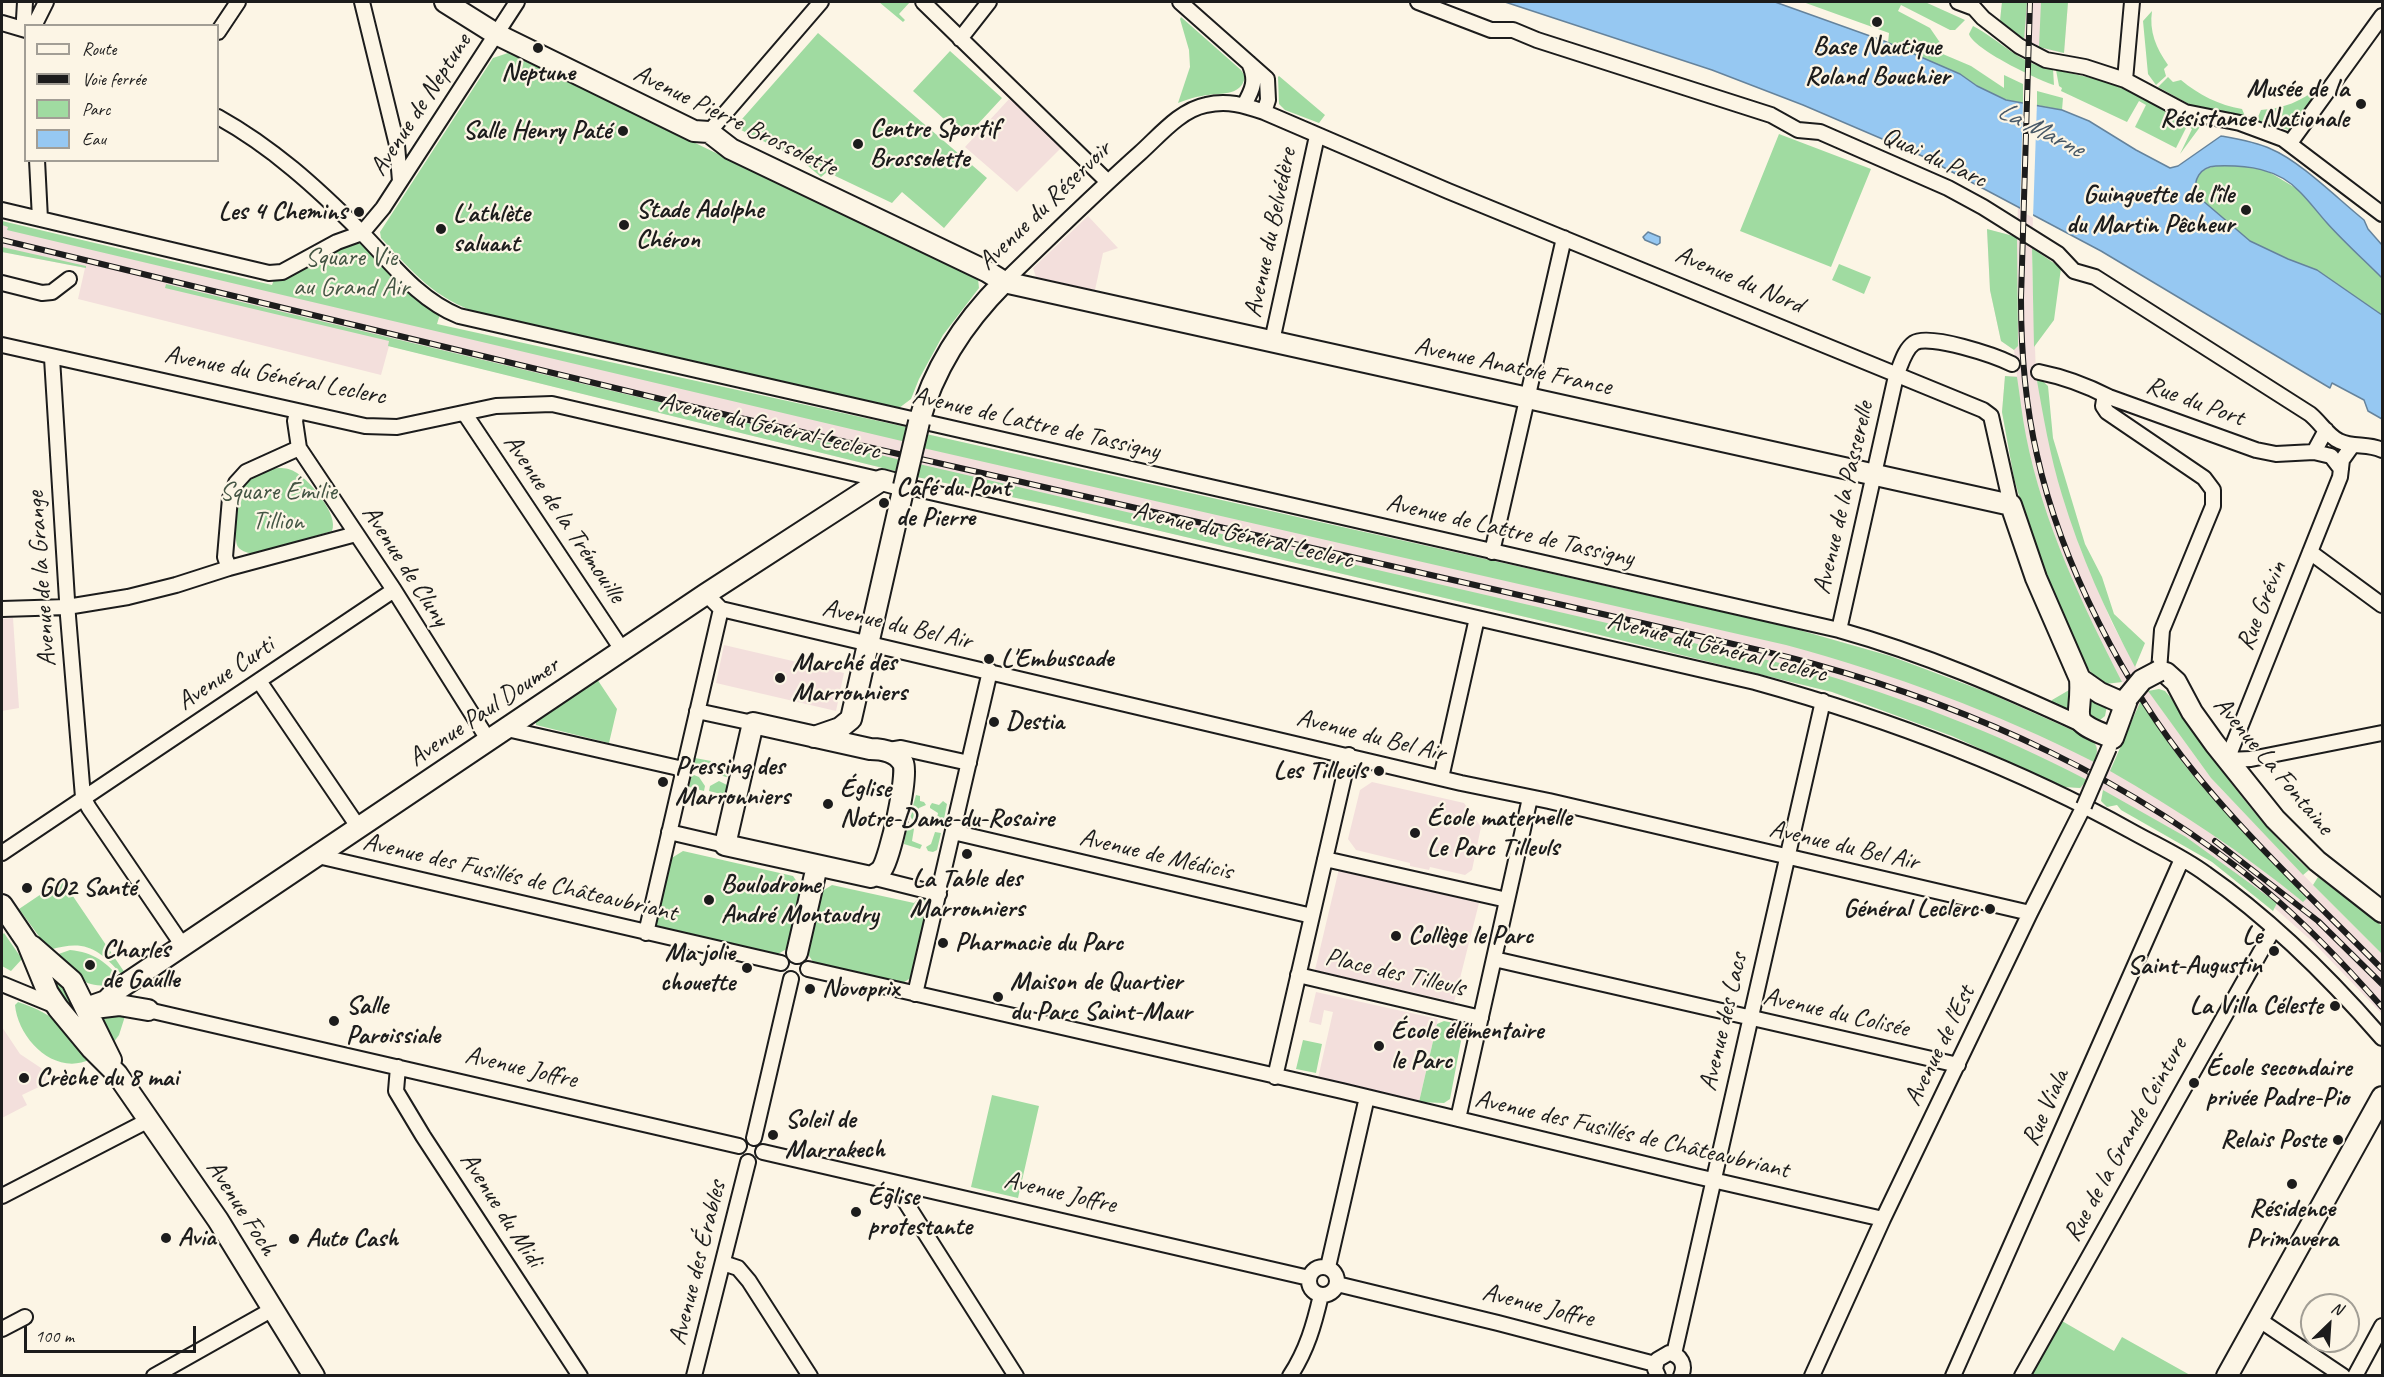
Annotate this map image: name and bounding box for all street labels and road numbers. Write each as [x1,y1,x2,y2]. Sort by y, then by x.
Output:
street label: Avenue de Neptune [363,28,479,182]
street label: Avenue Pierre Brossolette [628,58,842,184]
street label: Quai du Parc [1877,120,1991,196]
street label: Avenue du Réservoir [972,135,1118,277]
street label: Avenue du Belvédère [1238,146,1304,320]
street label: Avenue du Nord [1670,239,1808,321]
street label: Avenue Anatole France [1412,331,1614,403]
street label: Avenue du Général Leclerc [162,339,388,413]
street label: Rue du Port [2142,370,2248,434]
street label: Avenue de Lattre de Tassigny [909,380,1163,468]
street label: Avenue du Général Leclerc [657,387,883,467]
street label: Avenue de la Passerelle [1807,399,1881,597]
street label: Avenue de la Trémouille [496,429,632,609]
street label: Avenue de Lattre de Tassigny [1383,487,1637,575]
street label: Avenue de la Grange [20,490,64,668]
street label: Avenue du Général Leclerc [1130,496,1356,576]
street label: Avenue de Cluny [354,500,456,632]
street label: Rue Grévin [2230,557,2294,655]
street label: Avenue du Bel Air [819,593,975,657]
street label: Avenue du Général Leclerc [1604,606,1830,690]
street label: Avenue Curti [171,630,281,718]
street label: Avenue Paul Doumer [403,650,565,774]
street label: Avenue La Fontaine [2206,690,2340,842]
street label: Avenue du Bel Air [1293,702,1449,770]
street label: Avenue du Bel Air [1766,814,1922,878]
street label: Avenue de Médicis [1076,822,1236,888]
street label: Avenue des Fusillés de Châteaubriant [360,827,680,929]
street label: Place des Tilleuls [1322,942,1468,1004]
street label: Avenue des Lacs [1693,950,1755,1094]
street label: Avenue du Colisée [1760,981,1912,1045]
street label: Avenue de l'Est [1898,981,1982,1111]
street label: Rue de la Grande Ceinture [2057,1033,2195,1247]
street label: Avenue Joffre [462,1040,580,1096]
street label: Rue Viala [2015,1065,2077,1151]
street label: Avenue des Fusillés de Châteaubriant [1472,1084,1792,1186]
street label: Avenue du Midi [452,1147,550,1273]
street label: Avenue Foch [199,1154,283,1262]
street label: Avenue Joffre [1001,1165,1119,1221]
street label: Avenue des Érables [663,1178,733,1348]
street label: Avenue Joffre [1479,1277,1597,1335]

